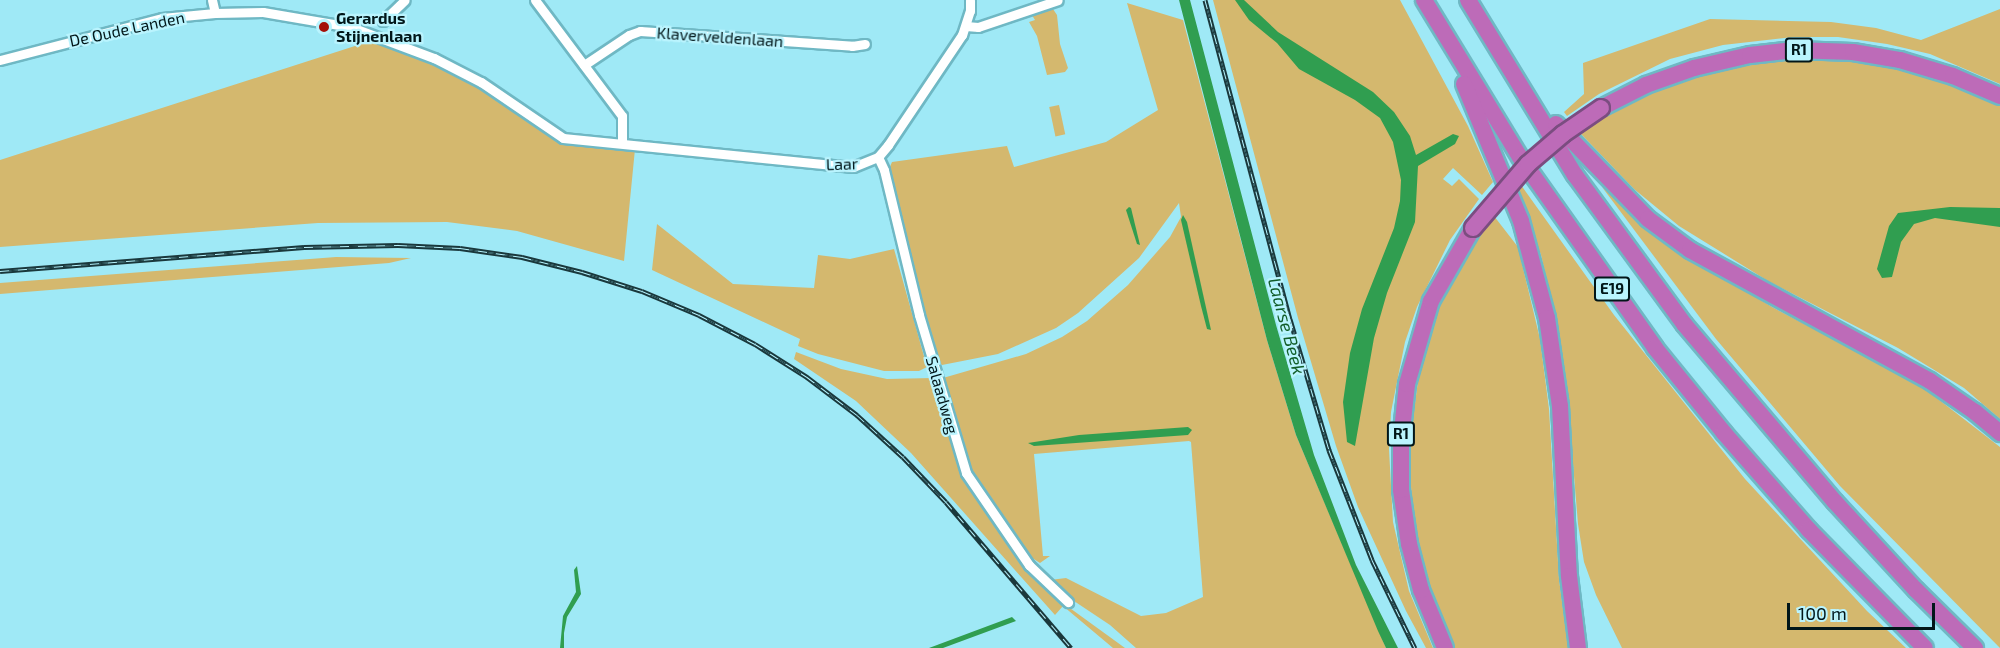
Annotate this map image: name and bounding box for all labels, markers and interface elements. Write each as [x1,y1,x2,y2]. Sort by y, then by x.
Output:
street label: De Oude Landen [68,7,186,51]
place label: Gerardus Stijnenlaan [336,8,422,46]
marker: Gerardus Stijnenlaan [317,20,331,34]
street label: Klaverveldenlaan [656,23,784,51]
road number: R1 [1784,38,1814,62]
street label: Laar [826,154,858,174]
water label: Laarse Beek [1264,275,1310,377]
road number: E19 [1594,277,1630,301]
street label: Salaadweg [922,354,962,436]
road number: R1 [1386,422,1416,446]
scale bar [1790,591,1938,629]
text: 100 m [1798,602,1847,624]

